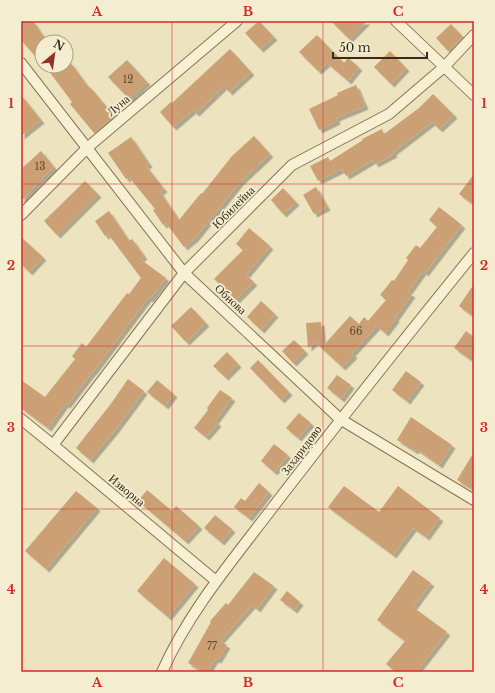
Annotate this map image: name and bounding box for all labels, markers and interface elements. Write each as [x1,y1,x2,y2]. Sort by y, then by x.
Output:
text: A [91,3,103,20]
text: B [243,3,253,20]
text: C [393,3,404,20]
north arrow [34,34,74,74]
scale bar [333,34,427,60]
text: N [51,37,67,54]
text: 50 m [339,40,371,55]
house number: 12 [123,73,133,86]
street label: Луна [103,91,133,119]
text: 1 [8,95,14,112]
text: 1 [481,95,487,112]
house number: 13 [35,160,45,173]
street label: Юбилейна [208,182,258,232]
text: 2 [7,257,15,274]
text: 2 [480,257,488,274]
street label: Обнова [212,281,251,318]
house number: 66 [350,325,362,338]
text: 3 [7,419,15,436]
text: 3 [480,419,488,436]
street label: Захаридово [277,422,325,478]
street label: Изворна [106,471,149,510]
text: 4 [7,581,16,598]
text: 4 [480,581,489,598]
house number: 77 [207,640,218,653]
text: A [91,674,103,691]
text: B [243,674,253,691]
text: C [393,674,404,691]

